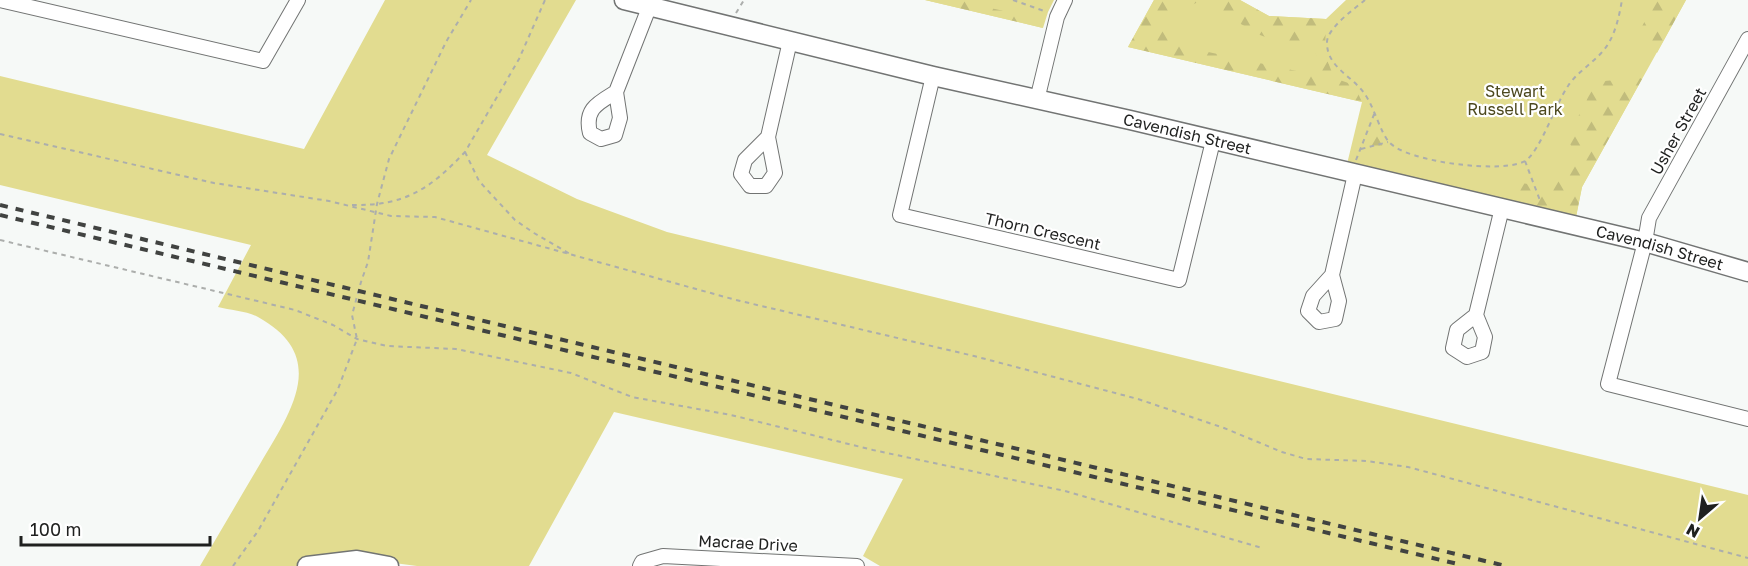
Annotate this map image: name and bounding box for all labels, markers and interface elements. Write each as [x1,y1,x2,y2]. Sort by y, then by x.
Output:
park label: Stewart Russell Park [1467,81,1563,119]
street label: Usher Street [1646,84,1710,178]
street label: Cavendish Street [1121,109,1254,158]
street label: Thorn Crescent [983,208,1103,254]
street label: Cavendish Street [1594,221,1726,274]
north arrow [1670,488,1730,548]
scale bar [21,509,210,547]
text: 100 m [30,518,81,540]
text: N [1683,519,1703,543]
street label: Macrae Drive [698,530,798,556]

